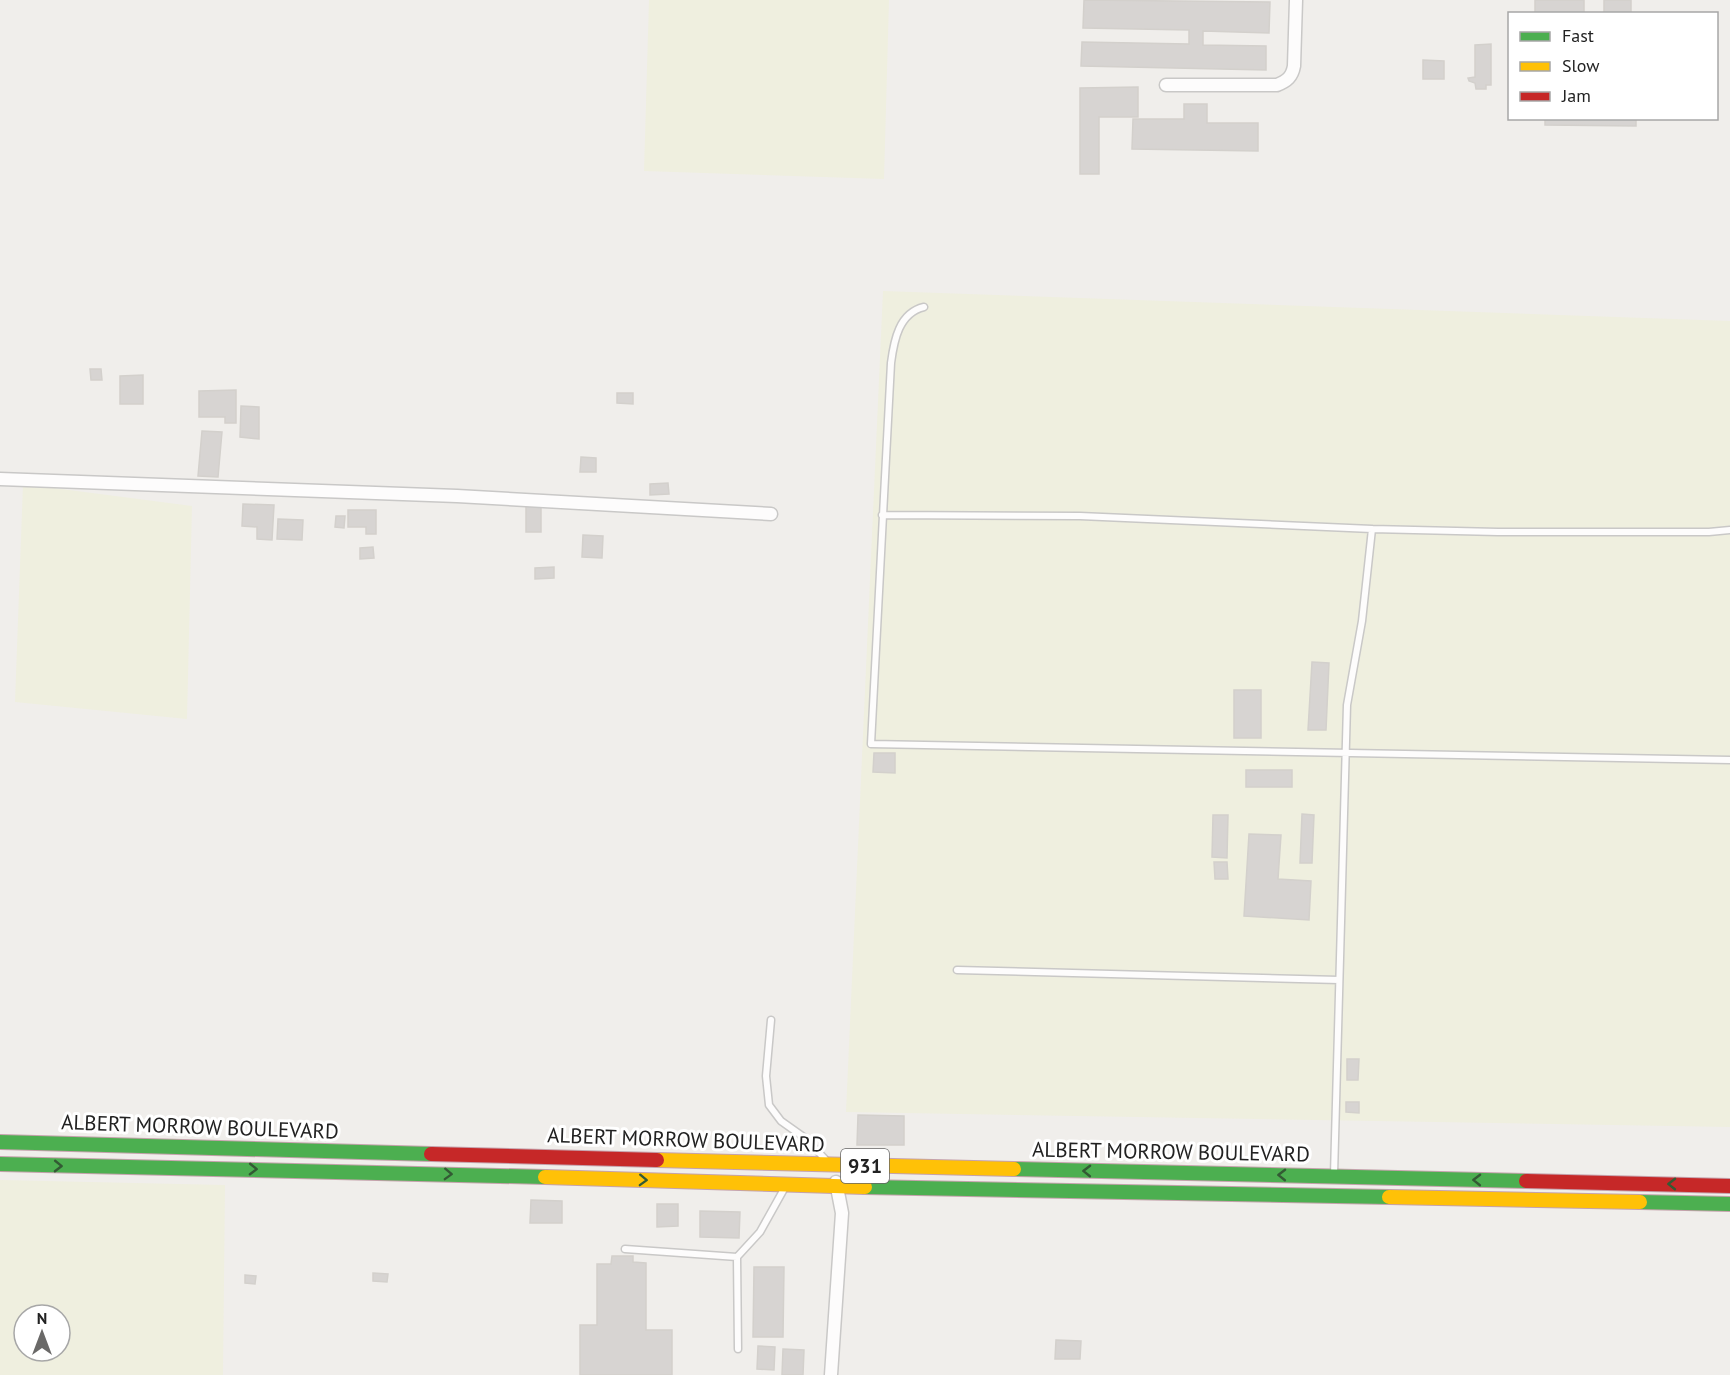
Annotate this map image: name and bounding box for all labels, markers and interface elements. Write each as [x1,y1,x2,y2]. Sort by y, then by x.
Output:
legend [1508,12,1718,120]
text: Fast [1562,24,1594,47]
text: Slow [1562,54,1600,77]
text: Jam [1561,84,1591,107]
street label: ALBERT MORROW BOULEVARD [61,1108,339,1145]
street label: ALBERT MORROW BOULEVARD [547,1121,825,1158]
street label: ALBERT MORROW BOULEVARD [1032,1136,1310,1167]
road number: 931 [841,1149,889,1183]
one-way arrow [54,1159,63,1172]
one-way arrow [249,1163,258,1175]
one-way arrow [1082,1165,1091,1177]
one-way arrow [444,1167,453,1180]
one-way arrow [1277,1169,1286,1181]
one-way arrow [639,1173,648,1186]
one-way arrow [1472,1173,1481,1186]
one-way arrow [1667,1178,1676,1190]
north arrow [12,1303,72,1363]
text: N [37,1308,47,1328]

